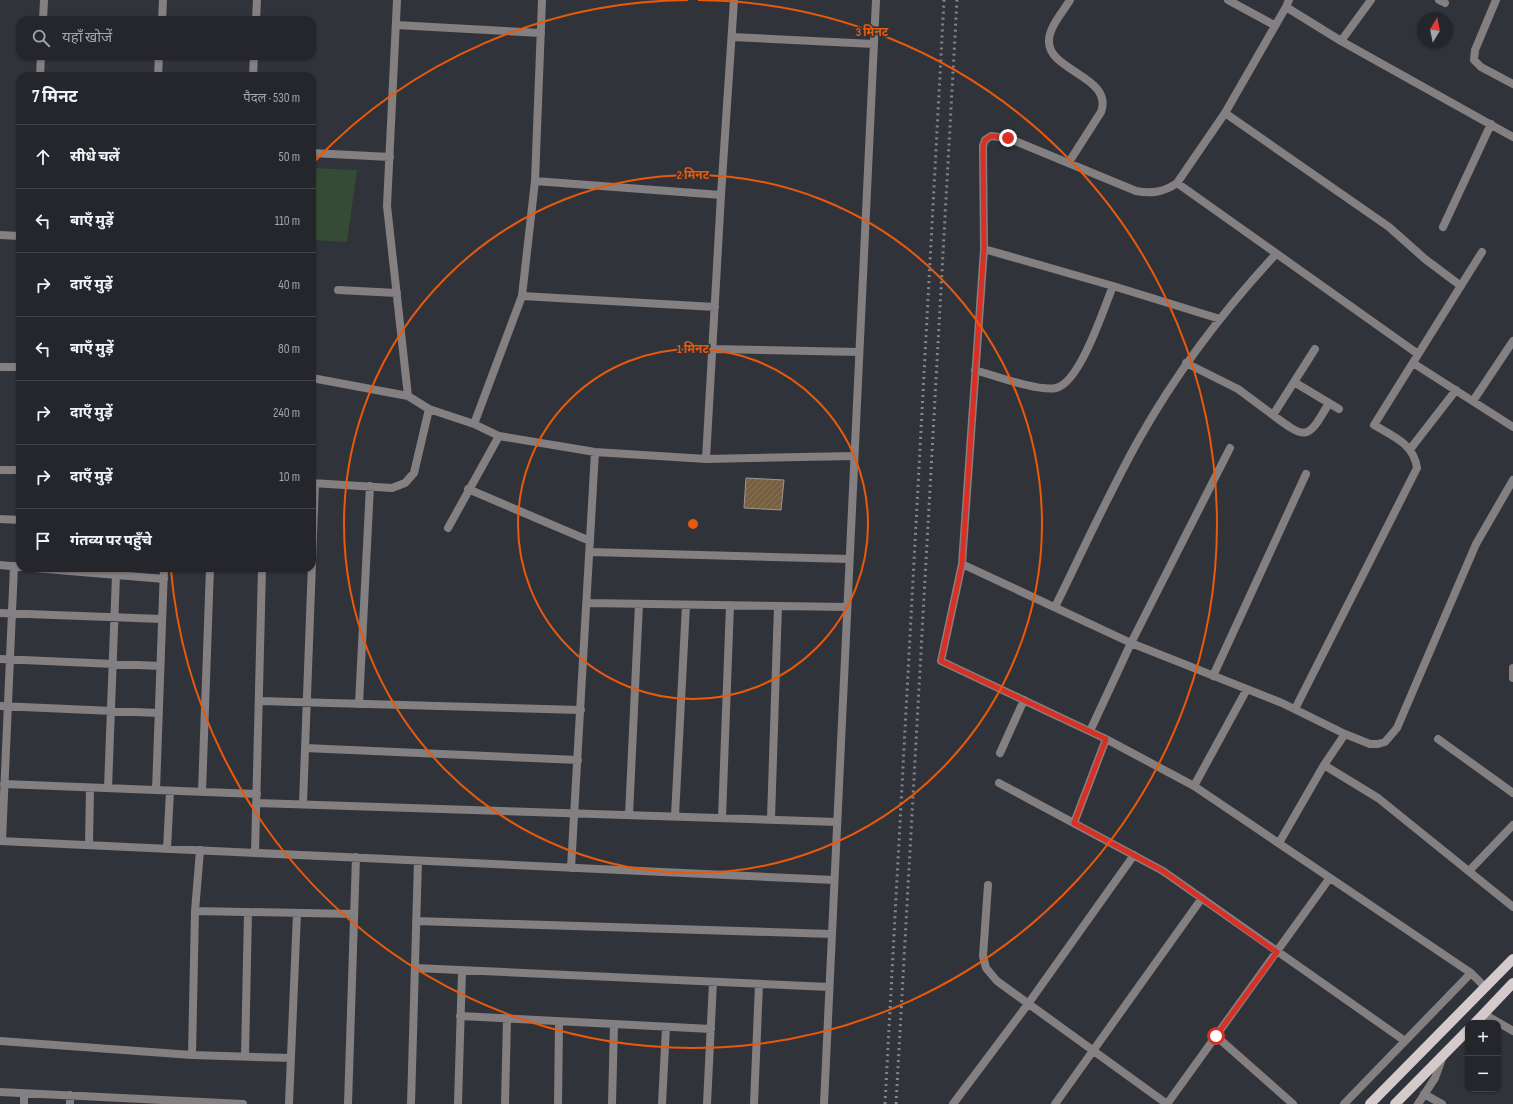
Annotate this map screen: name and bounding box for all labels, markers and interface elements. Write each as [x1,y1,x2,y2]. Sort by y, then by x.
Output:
north arrow [1417,12,1453,48]
search box [16,16,316,60]
text: 3 मिनट [856,24,889,40]
icon: search [30,27,52,49]
text: यहाँ खोजें [62,28,112,47]
text: 7 मिनट [32,87,78,107]
text: पैदल · 530 m [243,90,300,106]
route end [999,129,1017,147]
icon: ahead [32,146,54,168]
text: सीधे चलें [70,147,120,166]
text: 50 m [279,149,300,165]
text: 2 मिनट [677,167,710,183]
icon: left [32,210,54,232]
text: बाएँ मुड़ें [70,211,113,230]
text: 110 m [275,213,300,229]
icon: right [32,274,54,296]
text: दाएँ मुड़ें [70,275,113,294]
text: 40 m [278,277,300,293]
icon: left [32,338,54,360]
text: बाएँ मुड़ें [70,339,113,358]
text: 80 m [278,341,300,357]
text: 1 मिनट [677,341,709,357]
icon: right [32,402,54,424]
text: दाएँ मुड़ें [70,403,113,422]
text: 240 m [273,405,300,421]
icon: right [32,466,54,488]
text: दाएँ मुड़ें [70,467,113,486]
text: 10 m [279,469,300,485]
centre of rings [686,517,700,531]
icon: arrive [32,530,54,552]
text: गंतव्य पर पहुँचे [70,531,152,550]
map controls [1465,1020,1501,1092]
button: + [1465,1020,1501,1056]
route start [1207,1027,1225,1045]
button: − [1465,1056,1501,1092]

